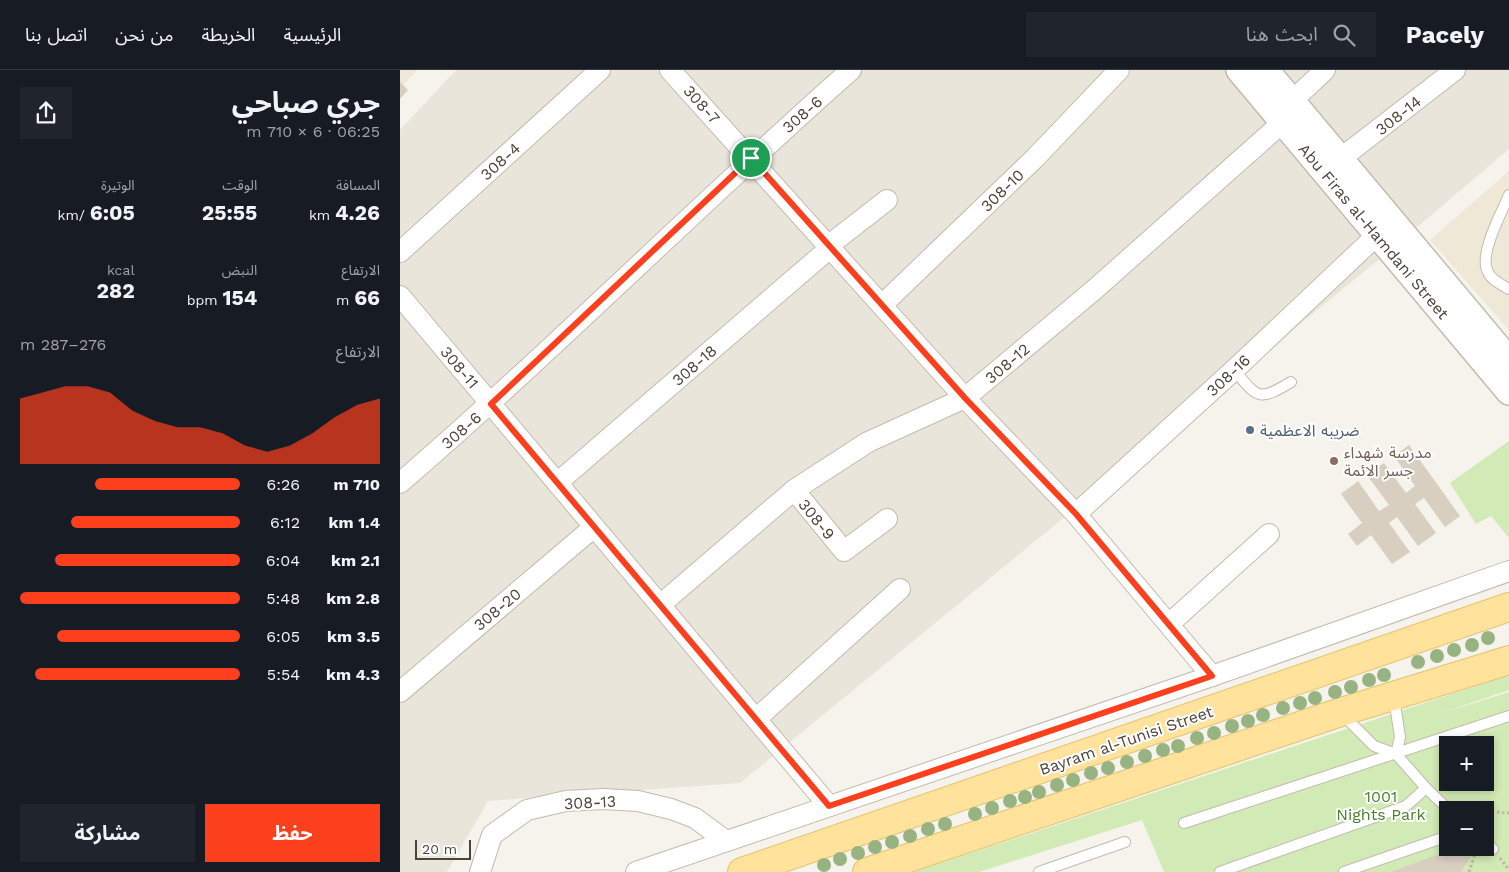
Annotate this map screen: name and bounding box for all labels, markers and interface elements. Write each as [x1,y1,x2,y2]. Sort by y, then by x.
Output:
search box [1026,12,1376,57]
icon: search [1330,21,1358,49]
text: Pacely [1406,21,1484,49]
text: ابحث هنا [1246,23,1318,46]
text: اتصل بنا [25,24,87,45]
text: من نحن [115,24,173,45]
text: الخريطة [201,24,255,45]
text: الرئيسية [283,24,341,45]
street label: 308-7 [679,81,724,128]
text: جري صباحي [232,86,380,119]
button: share [20,87,72,139]
street label: 308-6 [778,92,826,137]
street label: 308-14 [1372,92,1425,139]
text: 06:25 · 6 × 710 m [246,122,380,141]
pin [730,137,772,179]
street label: 308-4 [476,138,524,184]
street label: Abu Firas al-Hamdani Street [1295,140,1453,323]
icon: arrive [737,144,765,172]
street label: 308-10 [977,165,1028,216]
text: الوتيرة [101,177,135,193]
text: الوقت [222,177,257,193]
text: المسافة [336,177,380,193]
text: 6:05 [90,200,135,225]
text: 25:55 [202,200,257,225]
text: 4.26 [335,200,380,225]
text: /km [58,207,90,223]
text: km [309,207,335,223]
text: kcal [107,262,135,278]
text: النبض [222,262,257,278]
text: الارتفاع [342,262,380,278]
text: 282 [96,278,135,303]
text: 154 [222,285,257,310]
text: 66 [354,285,380,310]
text: bpm [187,292,222,308]
text: m [336,292,354,308]
text: 276–287 m [20,335,106,354]
street label: 308-12 [981,339,1033,387]
street label: 308-18 [668,341,720,390]
text: الارتفاع [336,342,380,361]
street label: 308-11 [437,342,483,392]
street label: 308-16 [1203,350,1254,400]
street label: 308-6 [437,408,485,453]
place label: ضريبه الاعظمية [1260,421,1359,440]
marker: ضريبه الاعظمية [1244,424,1256,436]
place label: مدرسة شهداء جسر الائمة [1344,443,1432,480]
marker: مدرسة شهداء جسر الائمة [1328,455,1340,467]
text: 6:26 [266,475,300,494]
text: 710 m [333,475,380,494]
street label: 308-9 [794,495,839,544]
text: 6:12 [270,513,300,532]
text: 1.4 km [329,513,380,532]
text: 6:04 [266,551,300,570]
text: 2.1 km [331,551,380,570]
street label: 308-20 [470,584,525,635]
text: 5:48 [266,589,300,608]
text: 2.8 km [326,589,380,608]
text: 6:05 [266,627,300,646]
text: 3.5 km [327,627,380,646]
text: 5:54 [267,665,300,684]
text: 4.3 km [326,665,380,684]
street label: Bayram al-Tunisi Street [1037,702,1216,779]
map controls [1439,736,1494,856]
button: + [1439,736,1494,791]
park label: 1001 Nights Park [1336,787,1426,824]
street label: 308-13 [563,792,617,813]
button: − [1439,801,1494,856]
button: مشاركة [20,804,195,862]
button: حفظ [205,804,380,862]
scale bar [415,837,471,860]
text: 20 m [422,841,457,857]

